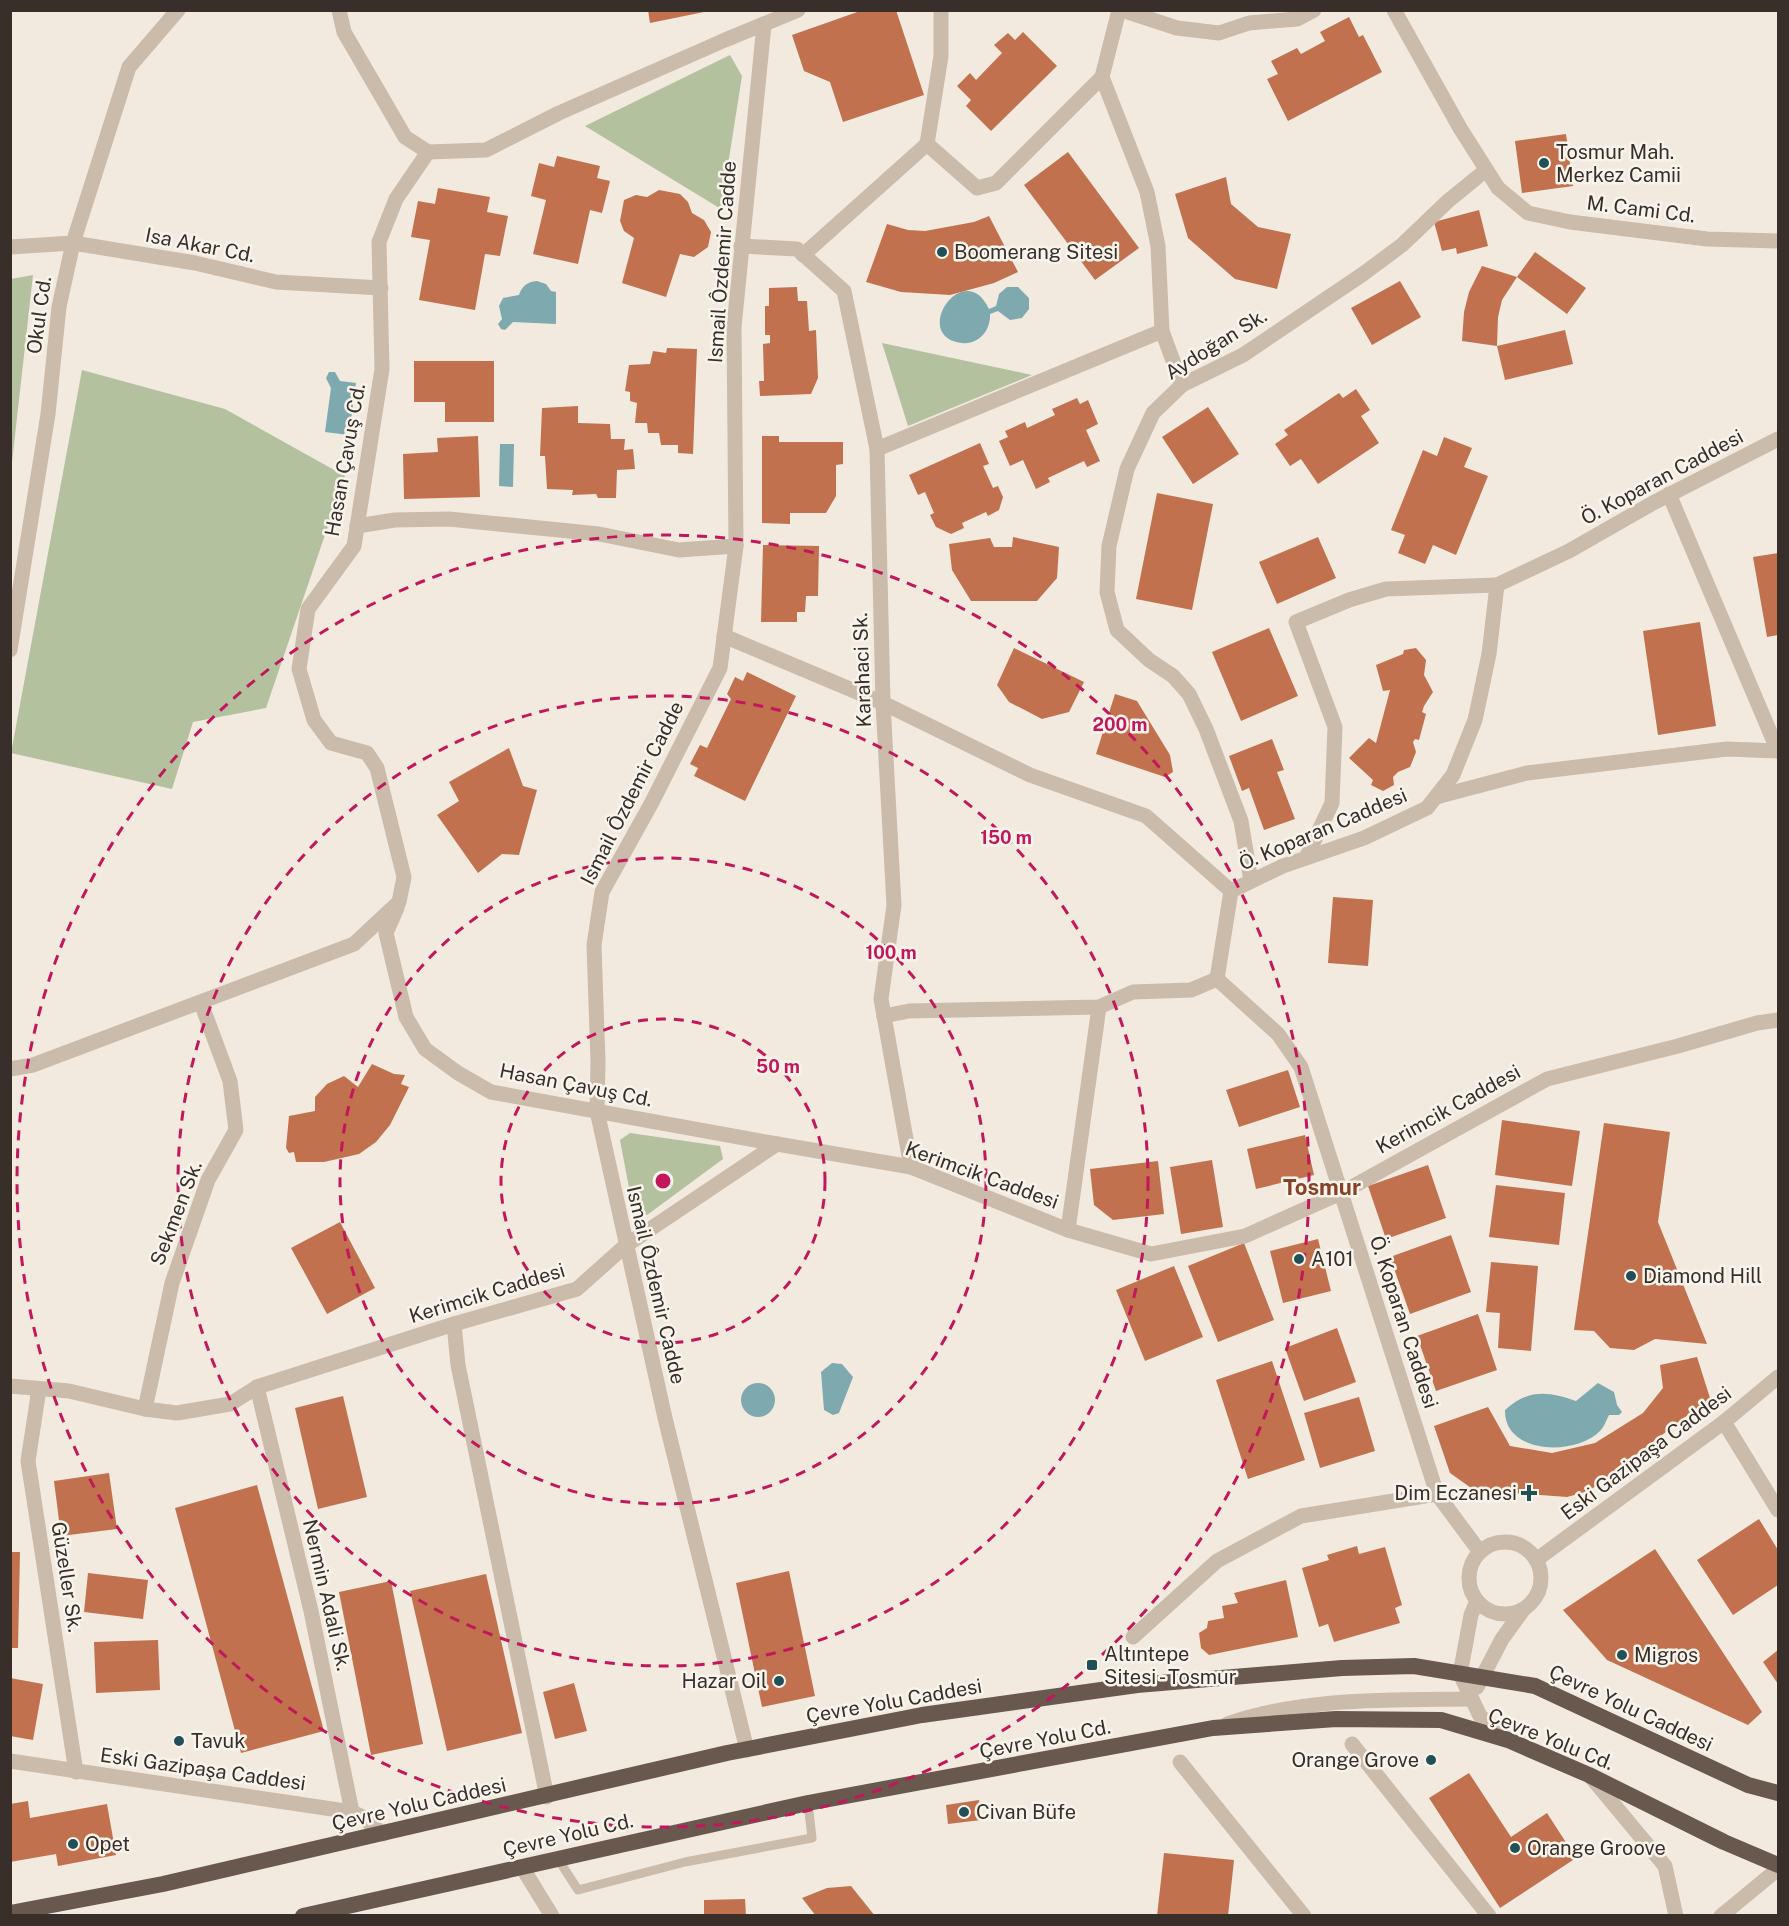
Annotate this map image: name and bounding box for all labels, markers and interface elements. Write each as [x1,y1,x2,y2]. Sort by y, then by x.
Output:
place label: Tosmur Mah. Merkez Camii [1556,140,1681,187]
marker: Tosmur Mah. Merkez Camii [1537,156,1551,170]
street label: Ismail Ôzdemir Cadde [703,160,741,364]
street label: M. Cami Cd. [1585,190,1697,228]
street label: Isa Akar Cd. [143,223,257,267]
place label: Boomerang Sitesi [954,240,1118,264]
marker: Boomerang Sitesi [935,245,949,259]
street label: Okul Cd. [22,275,56,355]
street label: Aydoğan Sk. [1161,303,1271,385]
street label: Hasan Çavuş Cd. [320,382,370,538]
street label: Ö. Koparan Caddesi [1576,423,1747,530]
street label: Karahaci Sk. [848,612,876,728]
street label: Ismail Ôzdemir Cadde [575,697,689,889]
text: 200 m [1093,714,1147,735]
street label: Ö. Koparan Caddesi [1235,782,1411,875]
text: 150 m [980,827,1032,848]
text: 100 m [865,942,917,963]
text: 50 m [756,1056,800,1077]
street label: Hasan Çavuş Cd. [498,1058,654,1112]
street label: Kerimcik Caddesi [1372,1059,1524,1159]
street label: Kerimcik Caddesi [902,1136,1062,1214]
street label: Sekmen Sk. [145,1157,207,1269]
centre of rings [653,1171,673,1191]
district label: Tosmur [1283,1174,1361,1200]
street label: Ismail Ôzdemir Cadde [622,1184,690,1386]
street label: Ö. Koparan Caddesi [1365,1232,1444,1411]
place label: A101 [1311,1247,1354,1271]
marker: A101 [1292,1252,1306,1266]
street label: Kerimcik Caddesi [406,1258,568,1328]
place label: Diamond Hill [1643,1264,1762,1288]
marker: Diamond Hill [1624,1269,1638,1283]
street label: Eski Gazipaşa Caddesi [1556,1381,1736,1525]
place label: Dim Eczanesi [1394,1481,1517,1505]
marker: Dim Eczanesi [1522,1486,1536,1500]
street label: Nermin Adali Sk. [298,1517,356,1673]
street label: Güzeller Sk. [46,1520,88,1634]
place label: Altıntepe Sitesi - Tosmur [1104,1642,1237,1689]
place label: Migros [1634,1643,1698,1667]
marker: Migros [1615,1648,1629,1662]
marker: Altıntepe Sitesi - Tosmur [1085,1658,1099,1672]
street label: Çevre Yolu Caddesi [1545,1660,1717,1756]
place label: Hazar Oil [682,1669,767,1693]
marker: Hazar Oil [772,1674,786,1688]
street label: Çevre Yolu Caddesi [804,1674,984,1728]
street label: Çevre Yolu Cd. [1485,1703,1617,1775]
street label: Çevre Yolu Cd. [977,1715,1113,1763]
place label: Tavuk [191,1729,245,1753]
marker: Tavuk [172,1734,186,1748]
street label: Eski Gazipaşa Caddesi [99,1743,307,1795]
place label: Orange Grove [1292,1748,1419,1772]
marker: Orange Grove [1424,1753,1438,1767]
street label: Çevre Yolu Caddesi [330,1772,508,1836]
place label: Civan Büfe [976,1800,1076,1824]
marker: Civan Büfe [957,1805,971,1819]
street label: Çevre Yolu Cd. [500,1808,636,1862]
place label: Opet [85,1832,130,1856]
place label: Orange Groove [1527,1836,1666,1860]
marker: Opet [66,1837,80,1851]
marker: Orange Groove [1508,1841,1522,1855]

